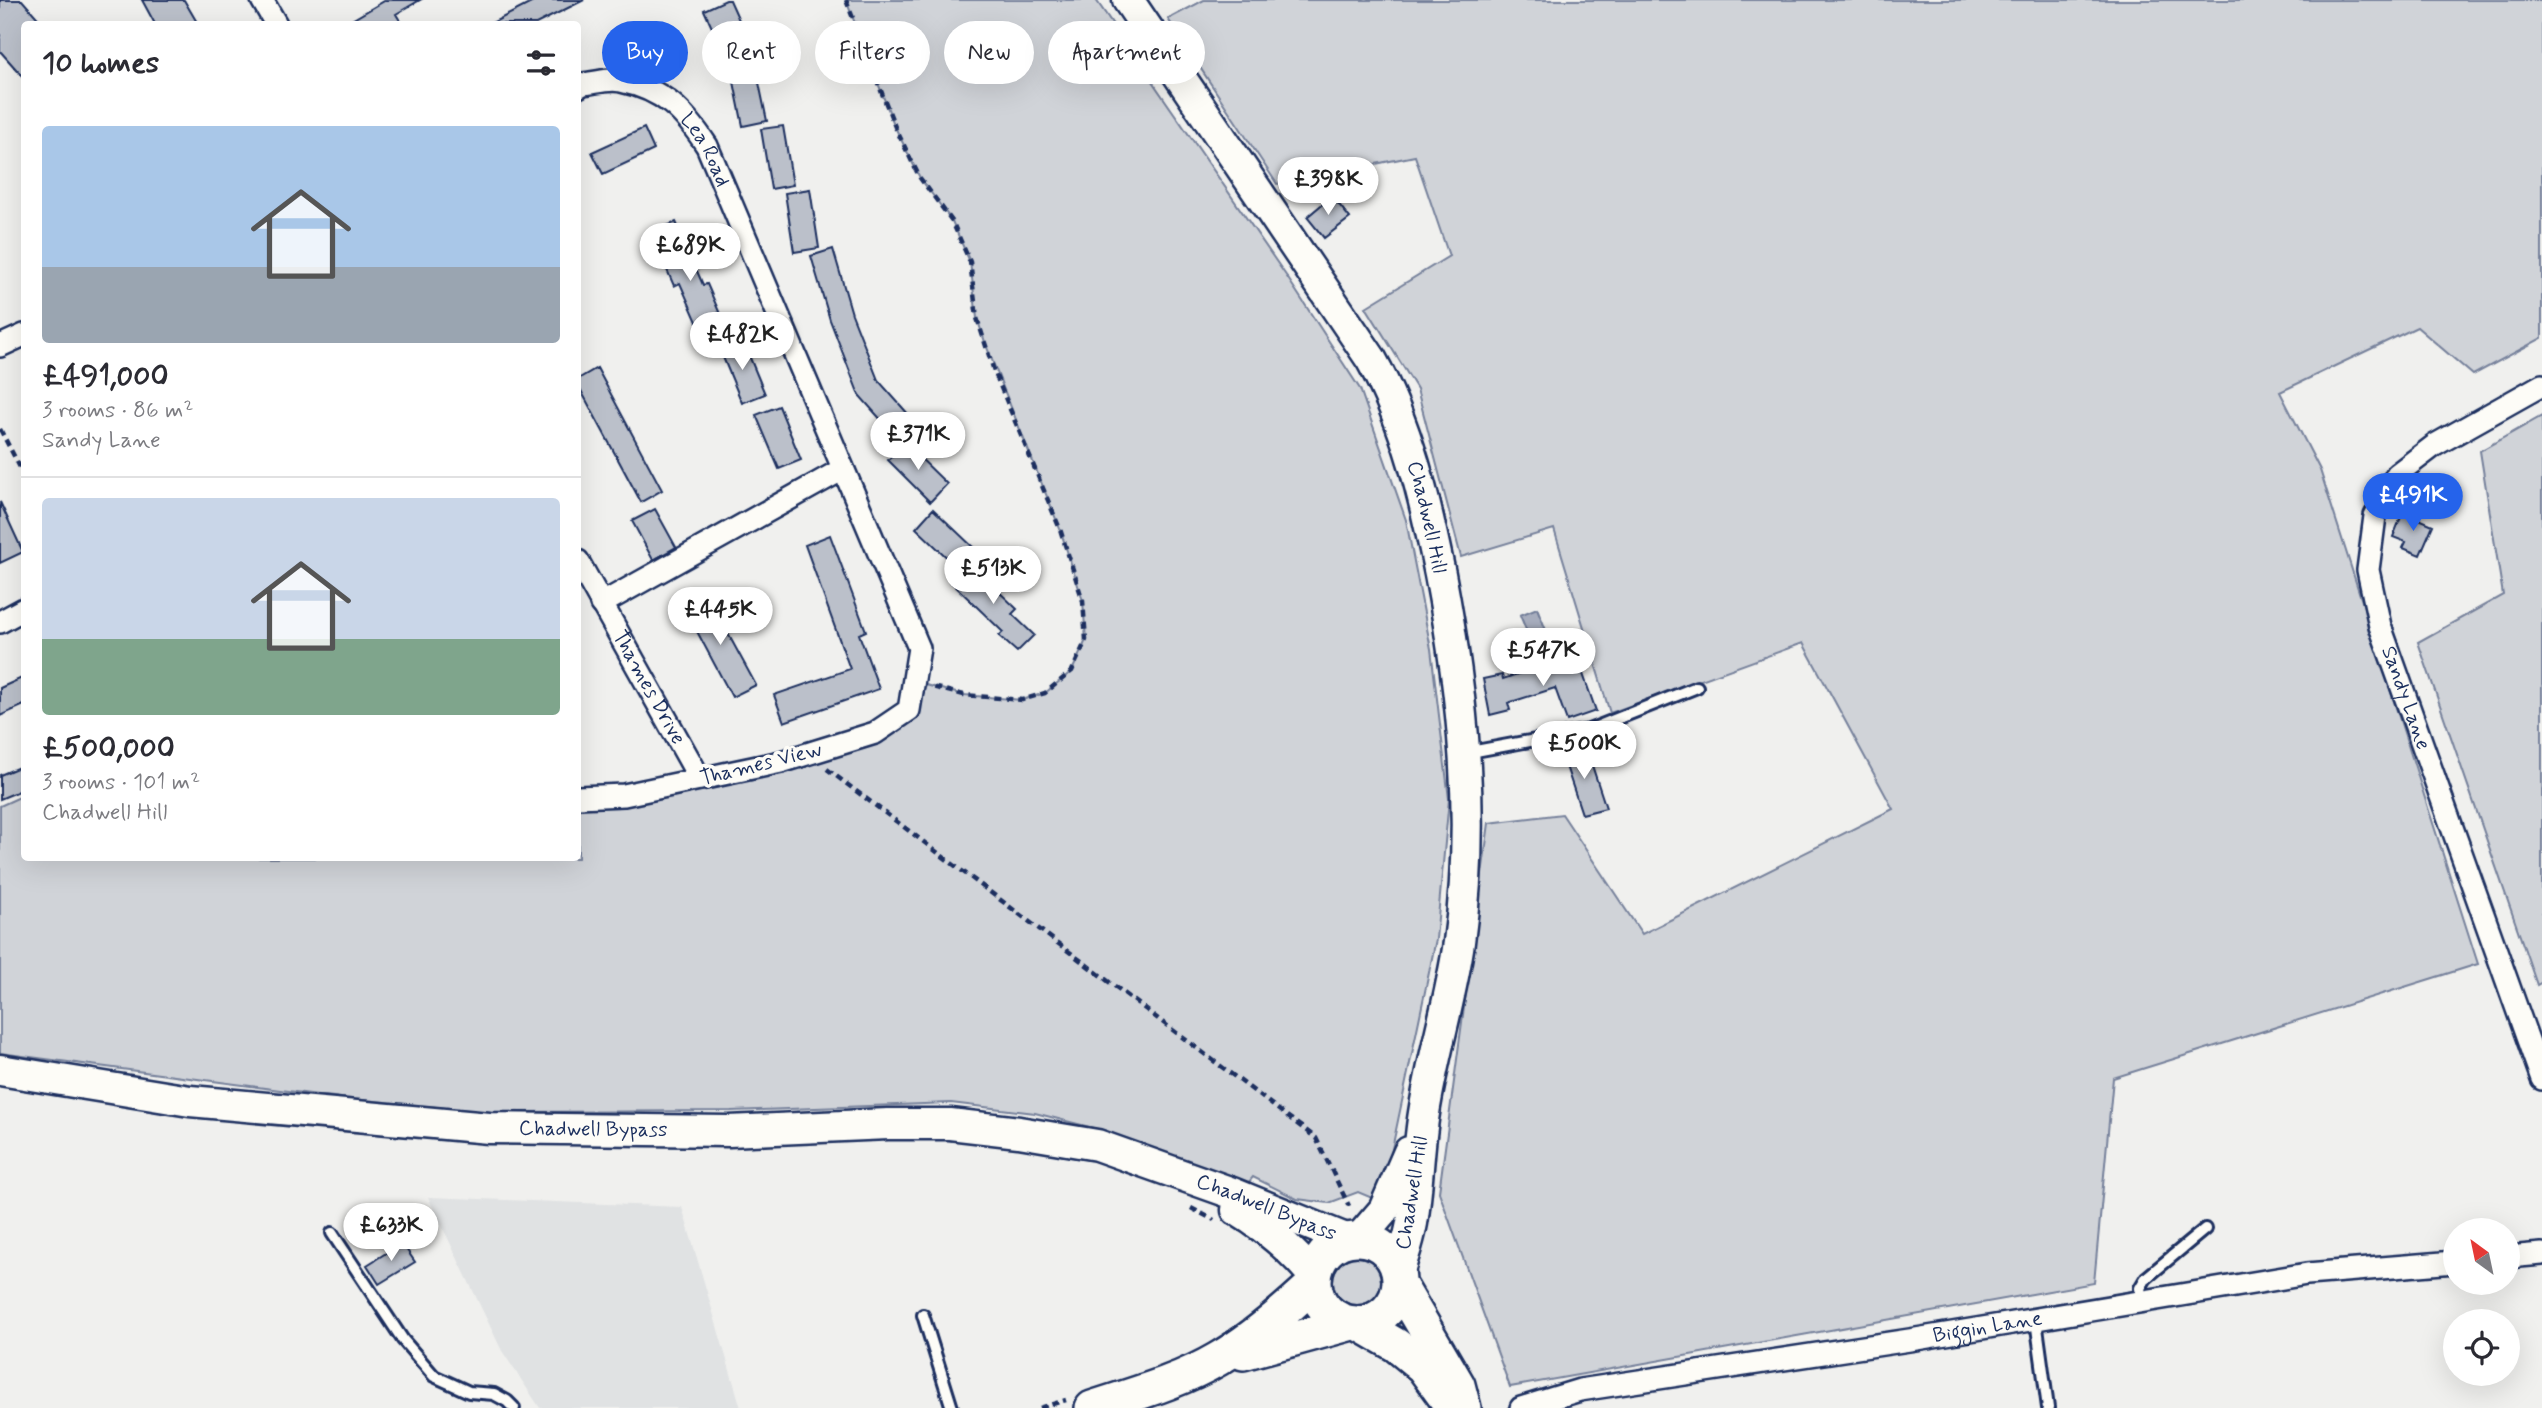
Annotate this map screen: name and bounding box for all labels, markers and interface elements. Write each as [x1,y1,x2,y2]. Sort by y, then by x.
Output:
chip: Buy [602,21,688,84]
chip: Rent [702,21,801,84]
chip: Filters [815,21,930,84]
chip: New [944,21,1034,84]
chip: Apartment [1048,21,1205,84]
text: 10 homes [42,44,159,83]
icon: filters [522,44,560,82]
street label: Lea Road [674,107,737,191]
pin: £398K [1279,158,1377,217]
text: £398K [1294,165,1362,195]
icon: home [238,171,364,297]
pin: £689K [641,224,739,283]
text: £689K [656,231,724,261]
pin: £482K [693,312,791,372]
text: £482K [706,320,778,350]
text: £491,000 [42,357,169,396]
text: 3 rooms · 86 m² [42,396,193,426]
pin: £371K [869,412,967,472]
text: £371K [886,420,950,450]
text: Sandy Lane [42,426,161,456]
street label: Chadwell Hill [1400,458,1454,576]
pin: £491K [2364,474,2462,533]
text: £491K [2379,481,2447,511]
icon: home [238,543,364,669]
pin: £513K [944,546,1042,606]
text: £513K [960,554,1026,584]
pin: £445K [671,588,769,647]
text: £445K [684,595,756,625]
street label: Thames Drive [606,625,692,750]
pin: £547K [1494,628,1592,688]
text: £547K [1507,636,1579,666]
street label: Sandy Lane [2374,642,2437,754]
pin: £500K [1535,722,1633,781]
text: £500,000 [42,729,175,768]
text: £500K [1547,729,1621,759]
street label: Thames View [697,735,825,793]
text: 3 rooms · 101 m² [42,768,200,798]
text: Chadwell Hill [42,798,167,828]
street label: Chadwell Bypass [519,1114,668,1144]
street label: Chadwell Hill [1389,1134,1435,1252]
street label: Chadwell Bypass [1192,1167,1341,1248]
pin: £633K [342,1204,440,1263]
text: £633K [359,1211,423,1241]
north arrow [2443,1218,2520,1295]
map controls [2443,1218,2520,1386]
street label: Biggin Lane [1931,1304,2044,1350]
button: locate [2443,1309,2520,1386]

